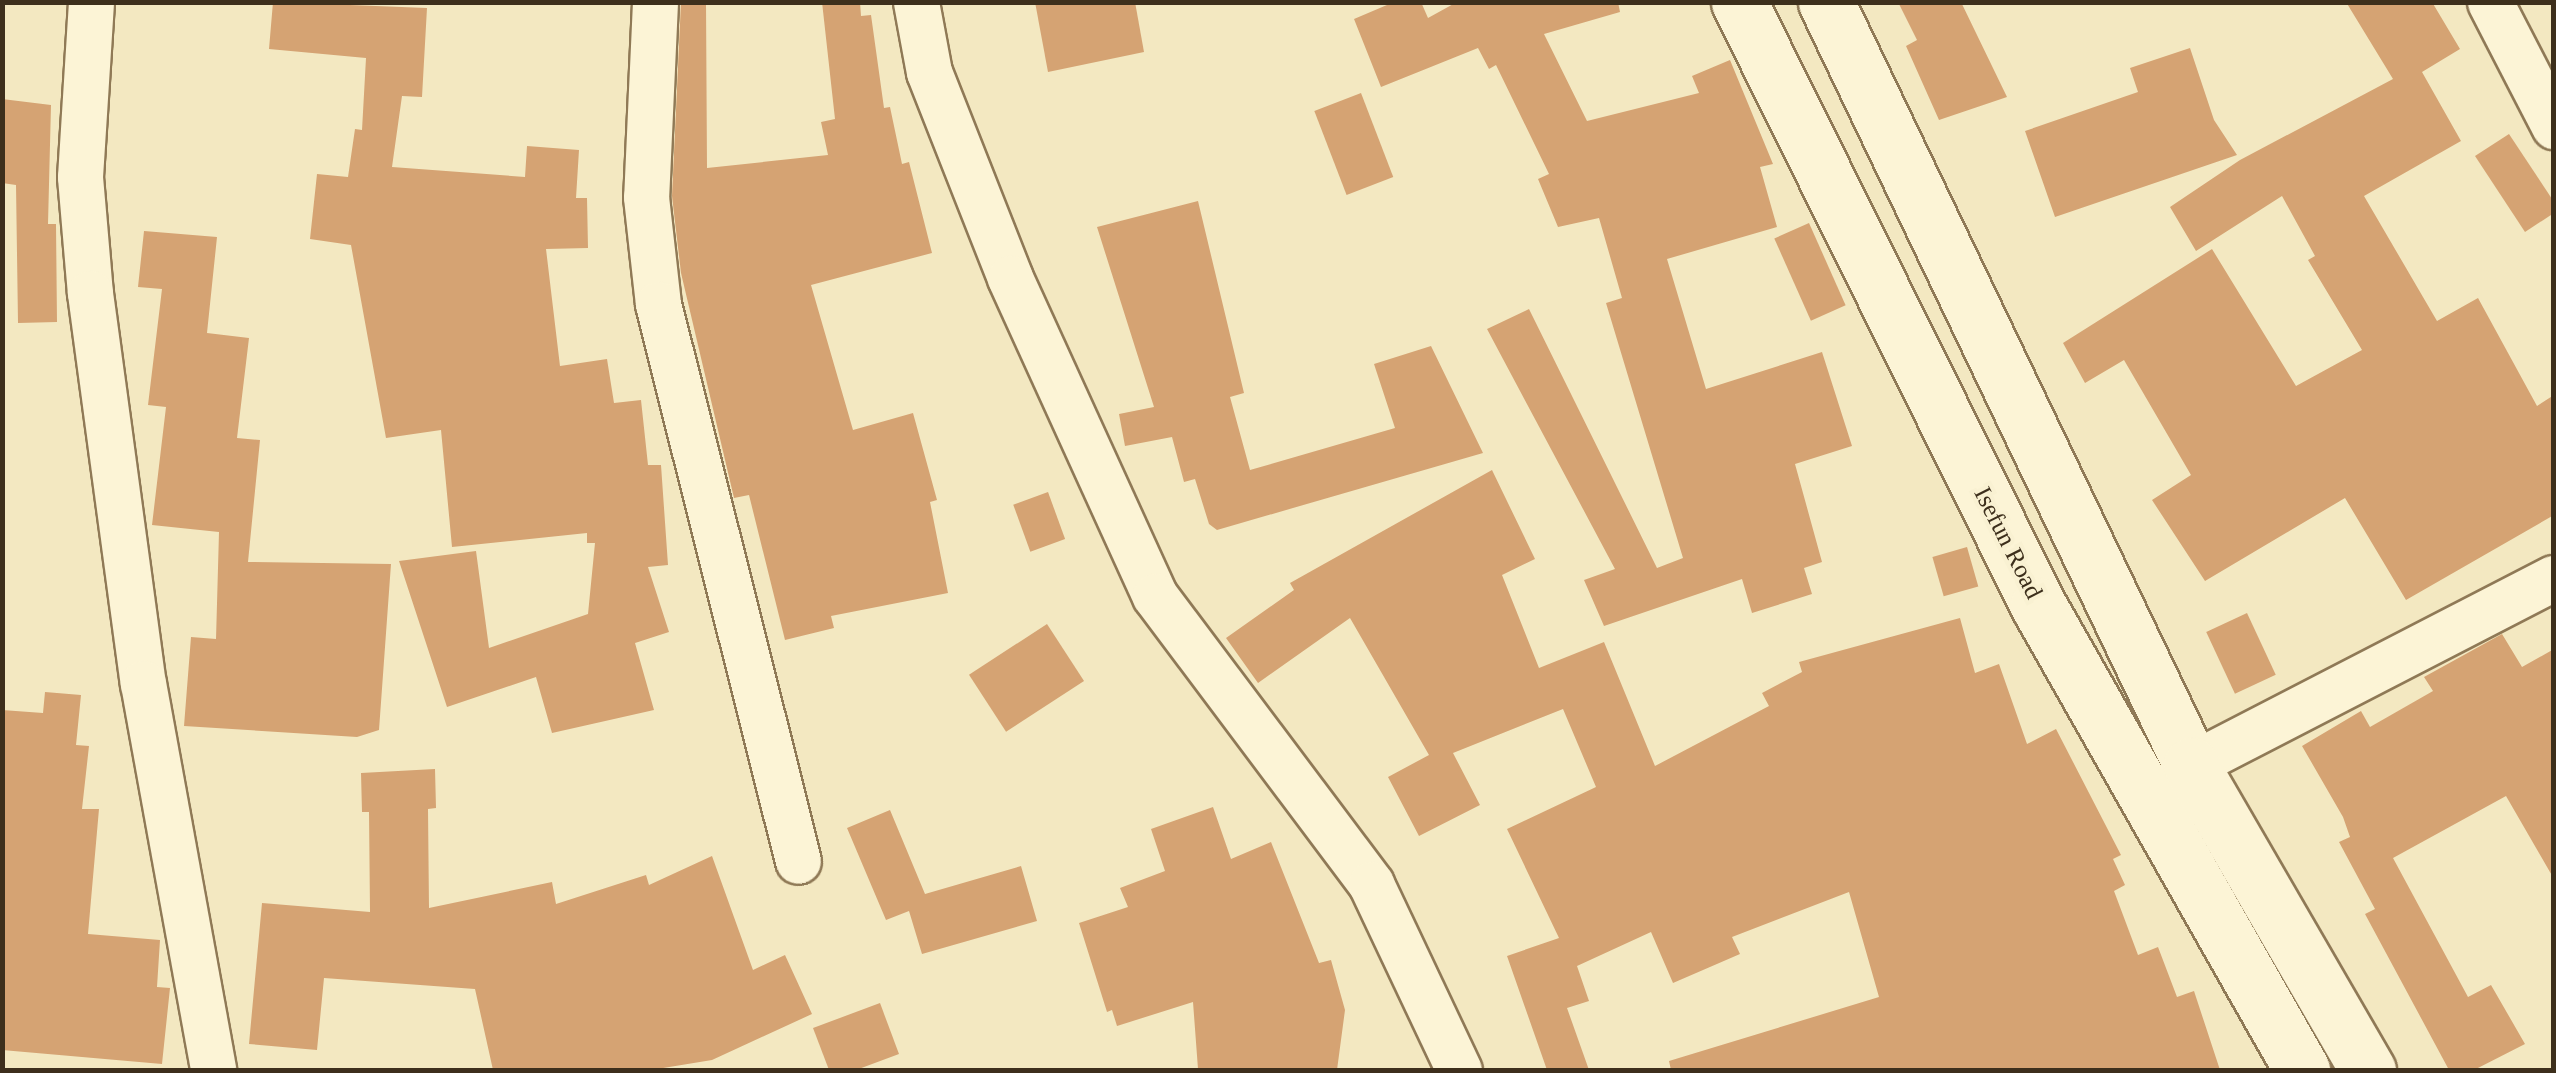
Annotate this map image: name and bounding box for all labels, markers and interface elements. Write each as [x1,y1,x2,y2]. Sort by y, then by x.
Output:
street label: Isefun Road [1967,482,2049,604]

